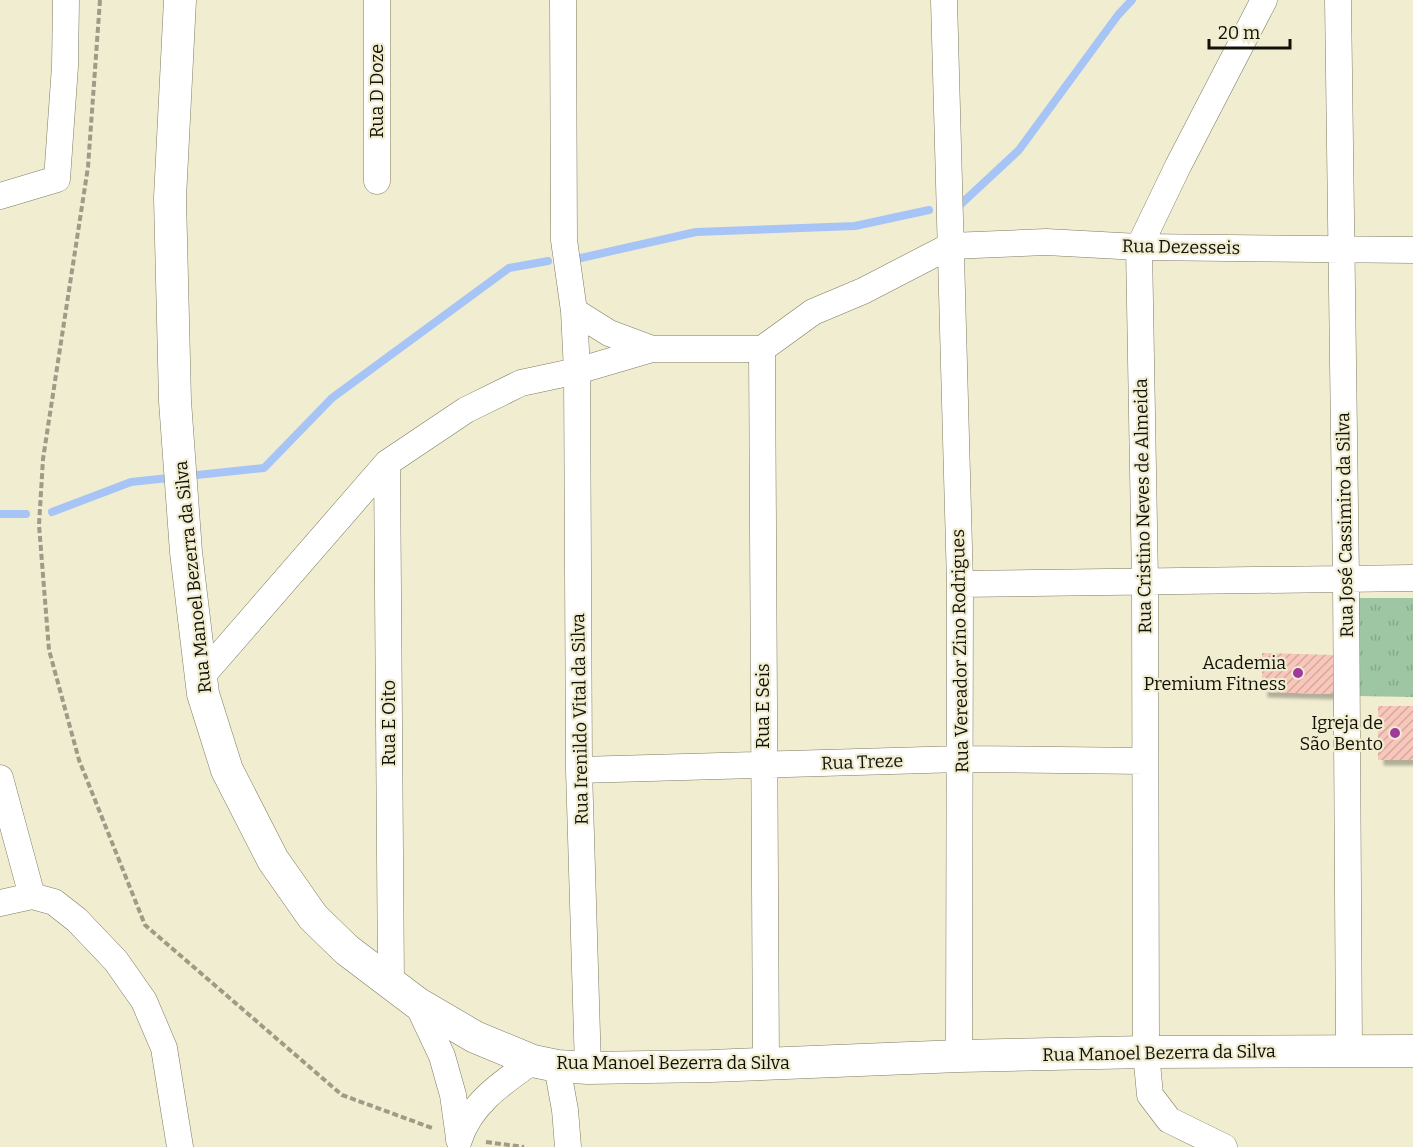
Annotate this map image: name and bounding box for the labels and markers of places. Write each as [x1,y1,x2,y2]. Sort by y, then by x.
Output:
place label: Academia Premium Fitness [1143,652,1286,695]
marker: Academia Premium Fitness [1291,666,1305,680]
place label: Igreja de São Bento [1300,712,1383,755]
marker: Igreja de São Bento [1388,726,1402,740]

